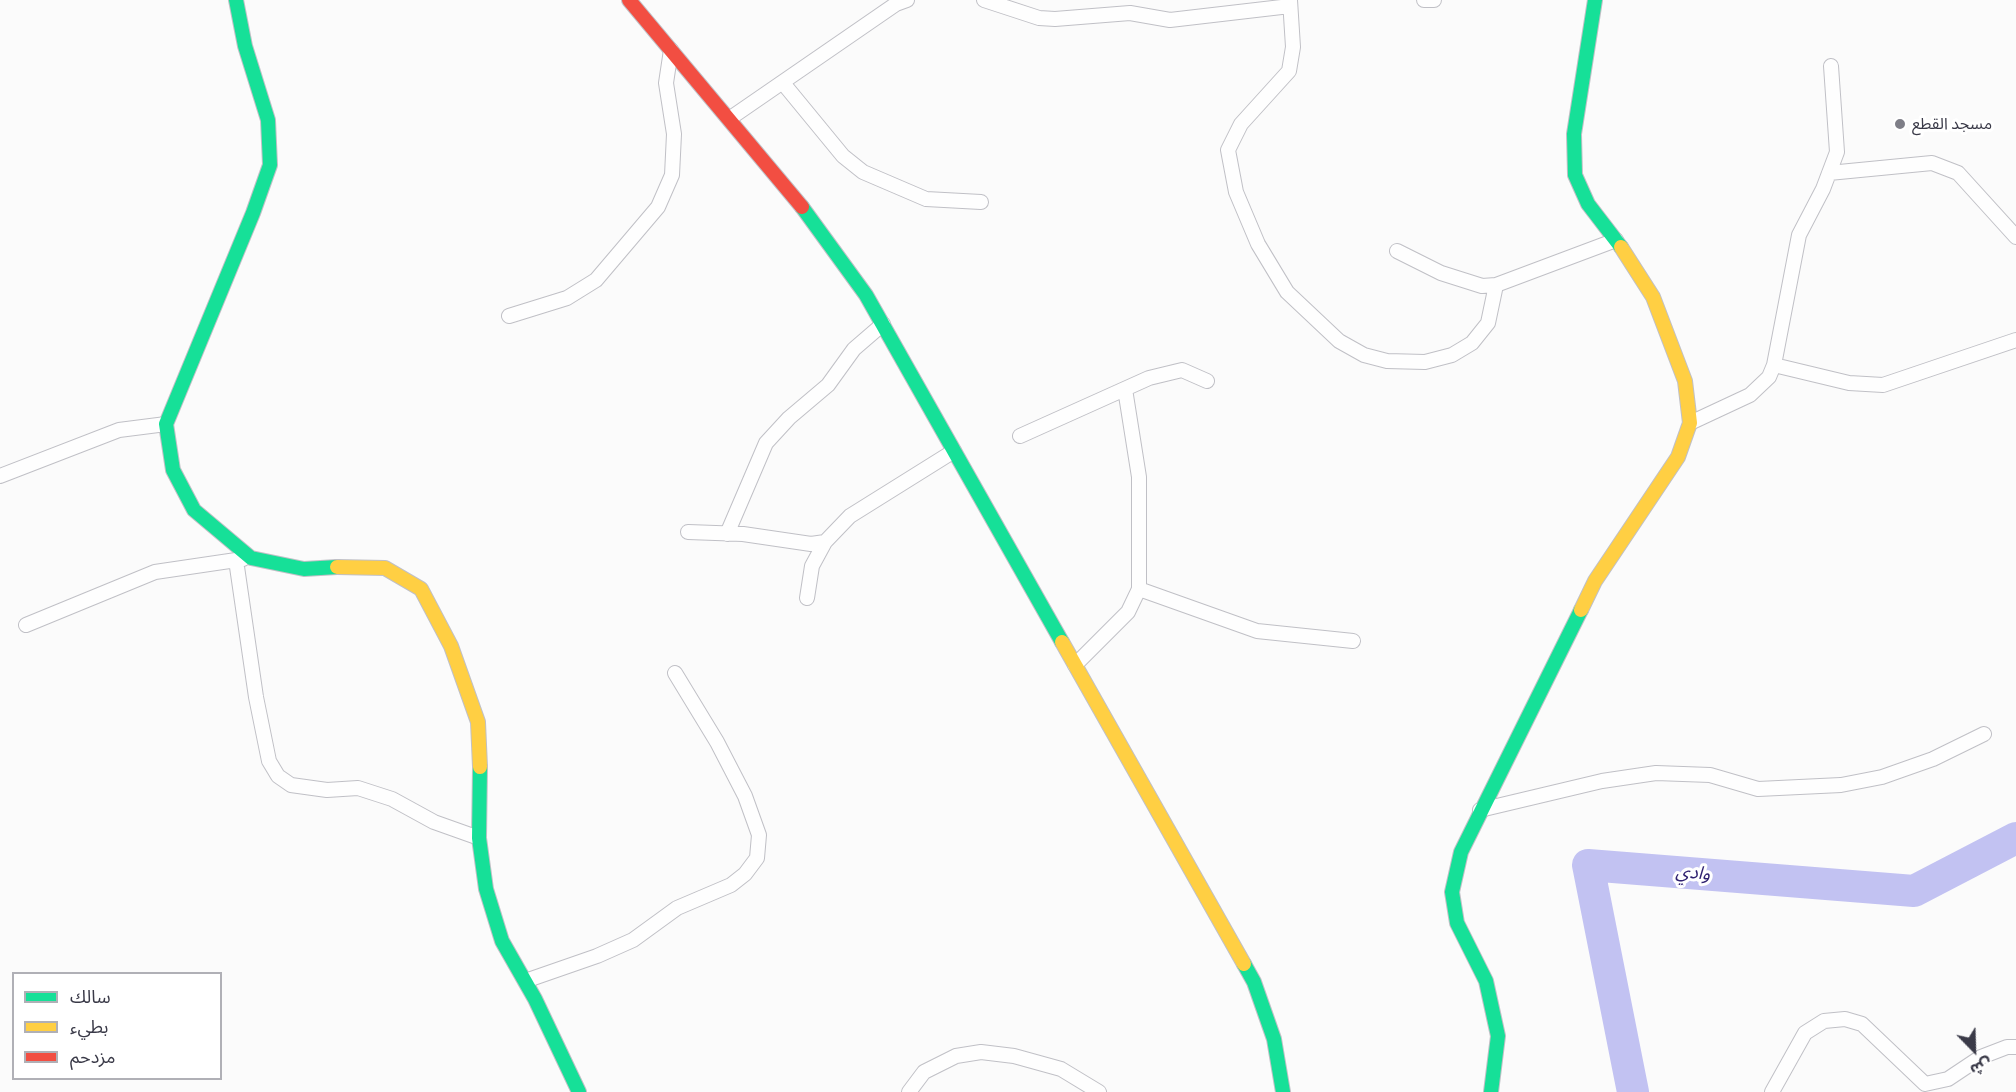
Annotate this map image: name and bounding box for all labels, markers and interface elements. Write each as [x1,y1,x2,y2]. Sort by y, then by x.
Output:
place label: مسجد القطع [1912,114,1992,134]
marker: مسجد القطع [1893,117,1907,131]
water label: وادي [1675,861,1711,885]
legend [12,972,222,1080]
text: سالك [70,986,111,1008]
text: بطيء [70,1016,108,1038]
north arrow [1944,1020,2004,1080]
text: مزدحم [70,1046,115,1068]
text: ش [1967,1054,1995,1080]

